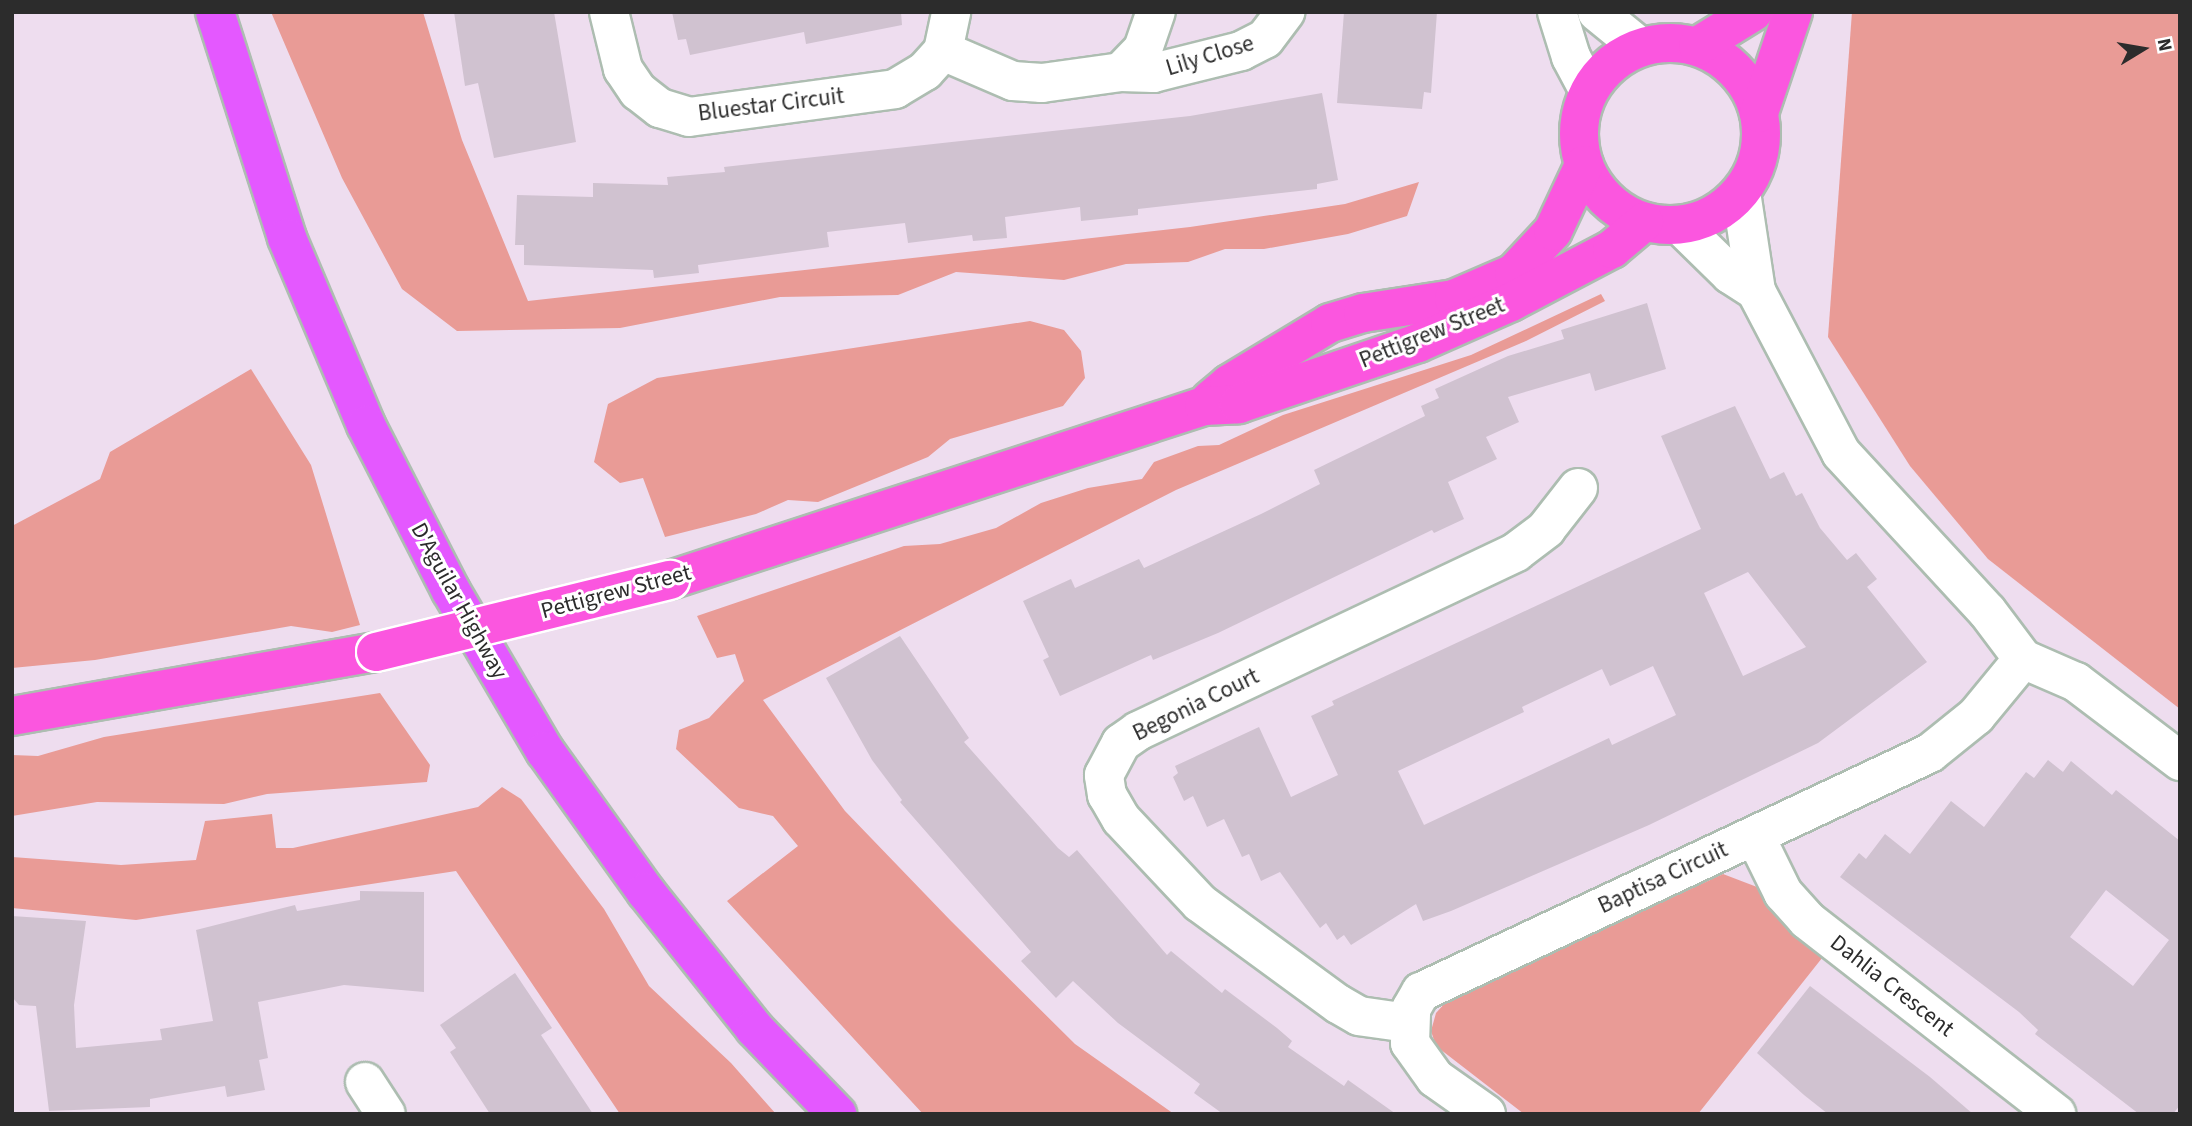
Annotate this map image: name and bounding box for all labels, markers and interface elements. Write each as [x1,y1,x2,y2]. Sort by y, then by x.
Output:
north arrow [2108,14,2178,84]
street label: Lily Close [1163,30,1257,82]
text: N [2150,36,2179,54]
street label: Bluestar Circuit [696,82,846,128]
street label: Pettigrew Street [1355,291,1509,375]
street label: D'Aguilar Highway [405,518,513,684]
street label: Pettigrew Street [538,559,694,625]
street label: Begonia Court [1128,663,1264,747]
street label: Baptisa Circuit [1594,836,1732,920]
street label: Dahlia Crescent [1825,929,1959,1043]

